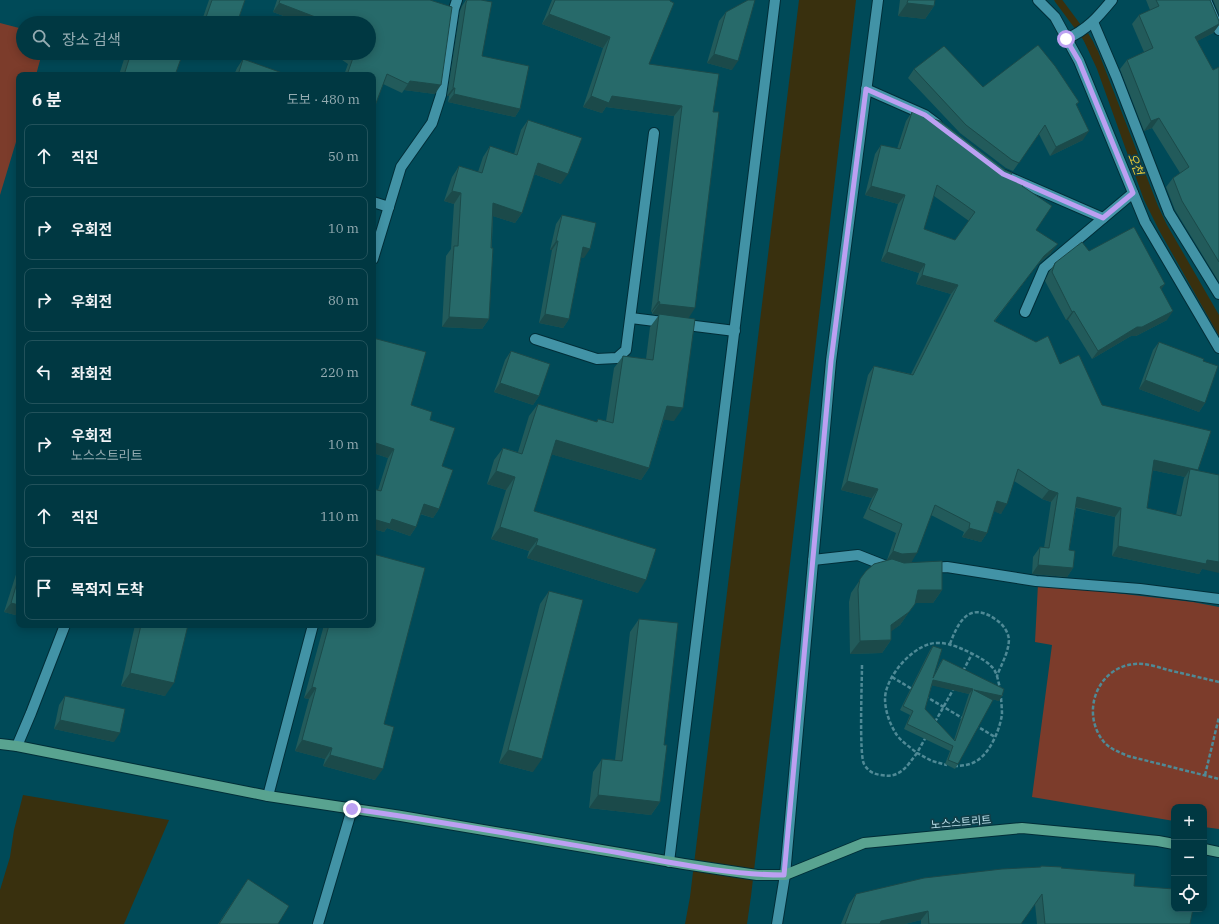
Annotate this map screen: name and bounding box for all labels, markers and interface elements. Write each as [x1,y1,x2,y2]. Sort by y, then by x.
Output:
search box [16,16,376,60]
icon: search [30,27,52,49]
text: 장소 검색 [62,30,121,49]
route start [1057,30,1075,48]
text: 6 분 [32,89,62,111]
text: 도보 · 480 m [287,91,360,108]
icon: ahead [33,145,55,167]
text: 직진 [71,148,99,167]
text: 50 m [328,148,359,165]
water label: 오천 [1125,151,1148,179]
icon: right [33,217,55,239]
text: 우회전 [71,220,112,239]
text: 10 m [328,220,359,237]
icon: right [33,289,55,311]
text: 우회전 [71,292,112,311]
text: 80 m [328,292,359,309]
icon: left [33,361,55,383]
text: 좌회전 [71,364,112,383]
text: 220 m [320,364,359,381]
text: 우회전 [71,426,112,445]
icon: right [33,433,55,455]
text: 10 m [328,436,359,453]
text: 노스스트리트 [71,447,143,464]
icon: ahead [33,505,55,527]
text: 직진 [71,508,99,527]
text: 110 m [320,508,359,525]
icon: arrive [33,577,55,599]
text: 목적지 도착 [71,580,143,599]
route end [343,800,361,818]
map controls [1171,804,1207,912]
button: + [1171,804,1207,840]
street label: 노스스트리트 [930,812,992,832]
button: − [1171,840,1207,876]
button: locate [1171,876,1207,912]

